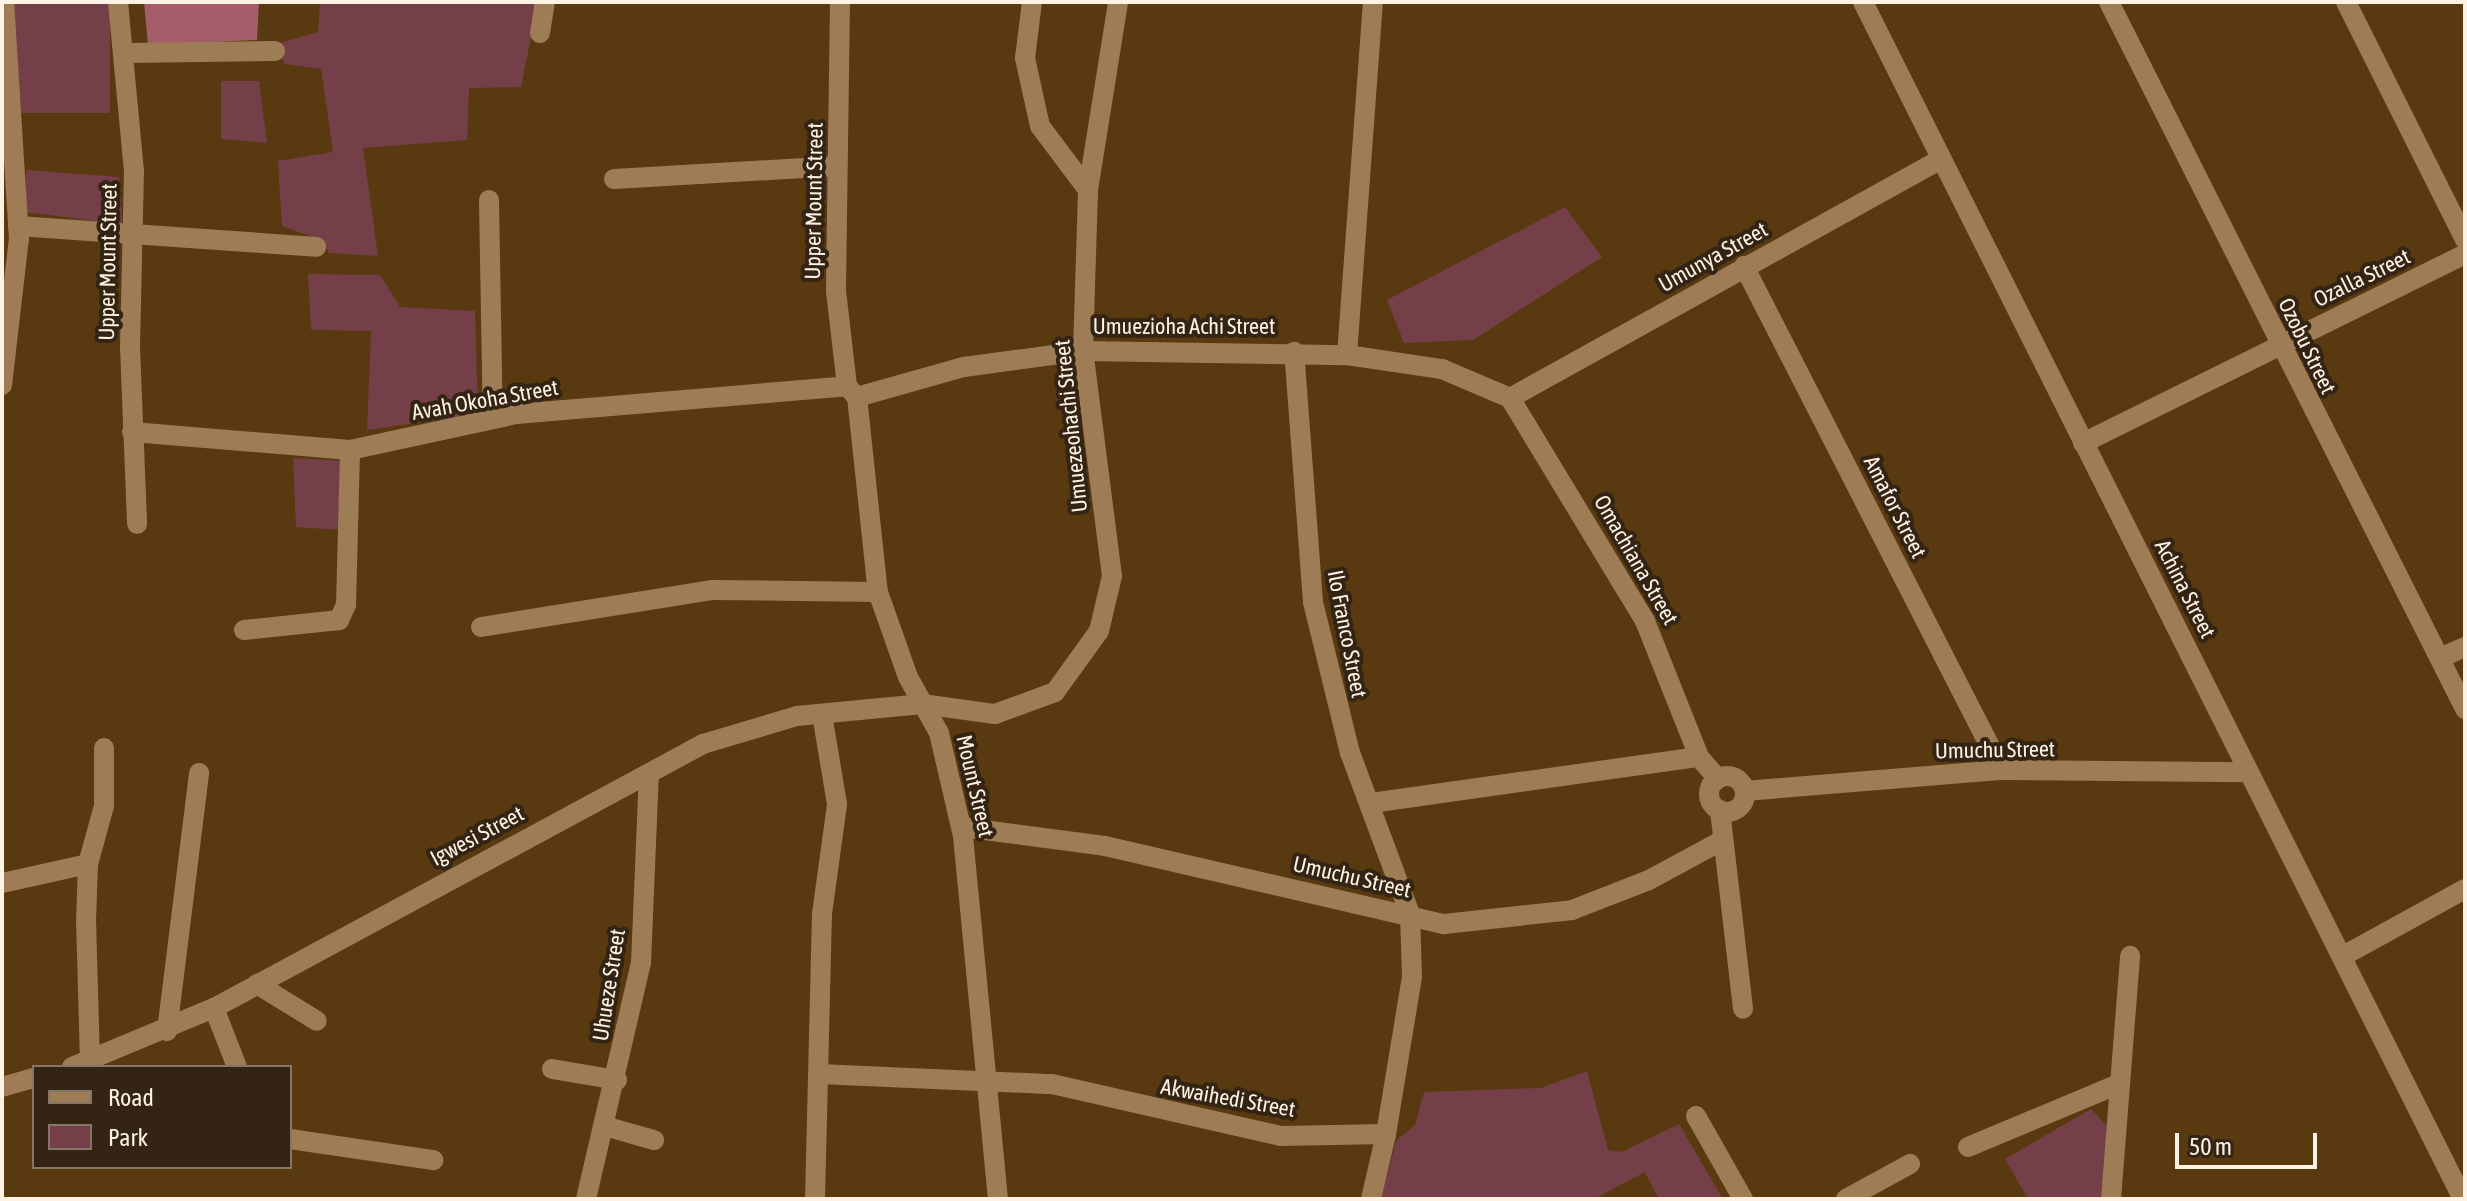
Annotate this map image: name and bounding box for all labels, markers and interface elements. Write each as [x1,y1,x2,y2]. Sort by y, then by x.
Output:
street label: Upper Mount Street [799,122,829,280]
street label: Upper Mount Street [93,183,123,341]
street label: Umunya Street [1654,216,1772,298]
street label: Ozalla Street [2309,243,2415,313]
street label: Ozobu Street [2273,294,2341,398]
street label: Umuezioha Achi Street [1093,314,1275,340]
street label: Umuezeohachi Street [1049,338,1093,514]
street label: Avah Okoha Street [410,374,560,426]
street label: Amafor Street [1858,452,1932,562]
street label: Omachiana Street [1588,491,1684,629]
street label: Achina Street [2149,535,2221,643]
street label: Ilo Franco Street [1322,568,1372,700]
street label: Mount Street [950,732,1000,840]
street label: Umuchu Street [1935,736,2055,764]
street label: Igwesi Street [426,800,528,872]
street label: Umuchu Street [1290,851,1414,903]
street label: Uhueze Street [587,927,631,1043]
legend [32,1065,292,1169]
street label: Akwaihedi Street [1159,1073,1297,1123]
text: Road [108,1084,154,1111]
scale bar [2179,1117,2321,1167]
text: Park [108,1124,148,1151]
text: 50 m [2189,1133,2232,1160]

